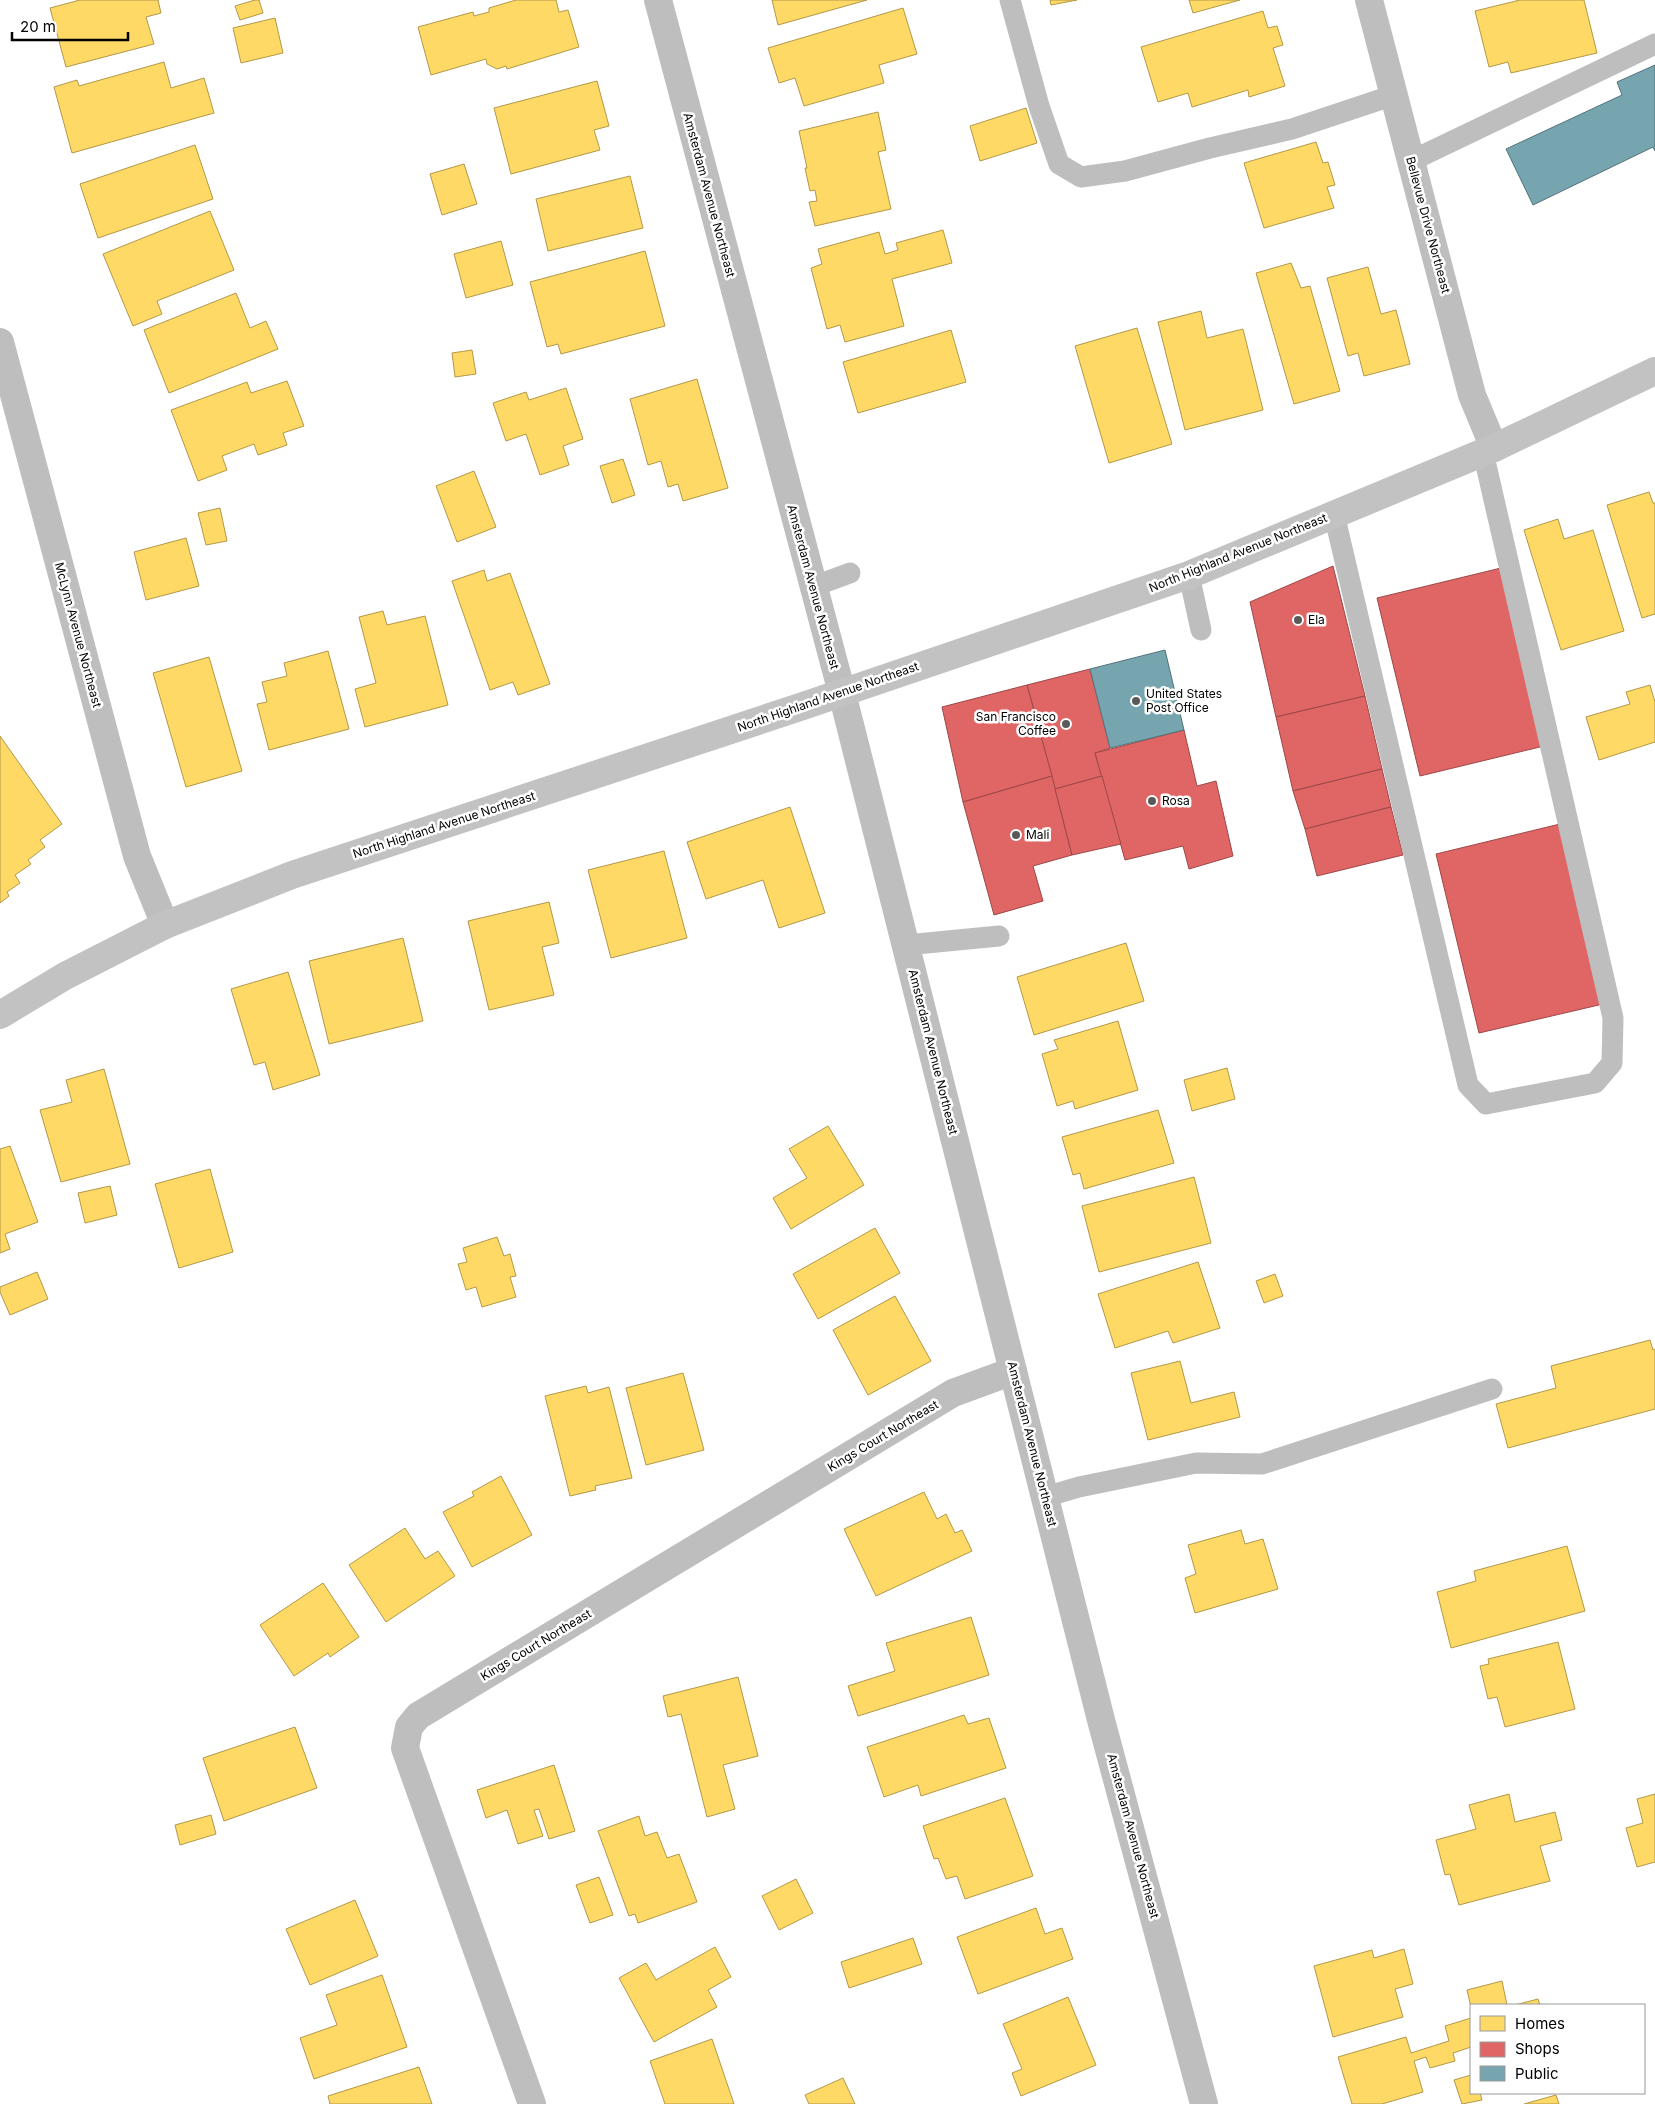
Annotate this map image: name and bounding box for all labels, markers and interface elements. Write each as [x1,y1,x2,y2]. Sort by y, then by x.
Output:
scale bar [12,10,129,42]
text: 20 m [20,17,56,36]
street label: Amsterdam Avenue Northeast [680,111,739,279]
street label: Bellevue Drive Northeast [1403,155,1454,295]
street label: Amsterdam Avenue Northeast [784,503,843,671]
street label: North Highland Avenue Northeast [1147,510,1329,595]
street label: McLynn Avenue Northeast [52,561,105,709]
place label: Ela [1308,612,1325,627]
marker: Ela [1292,614,1304,626]
street label: North Highland Avenue Northeast [735,658,920,735]
place label: United States Post Office [1146,686,1222,715]
marker: United States Post Office [1130,695,1142,707]
place label: San Francisco Coffee [976,709,1056,738]
marker: San Francisco Coffee [1060,718,1072,730]
street label: North Highland Avenue Northeast [351,788,537,861]
place label: Rosa [1162,793,1190,808]
marker: Rosa [1146,795,1158,807]
place label: Mali [1026,827,1049,842]
marker: Mali [1010,829,1022,841]
street label: Amsterdam Avenue Northeast [906,968,961,1136]
street label: Amsterdam Avenue Northeast [1005,1360,1060,1528]
street label: Kings Court Northeast [825,1397,941,1475]
street label: Kings Court Northeast [478,1606,594,1684]
street label: Amsterdam Avenue Northeast [1104,1752,1163,1920]
legend [1470,2004,1645,2094]
text: Homes [1515,2014,1565,2033]
text: Shops [1515,2039,1560,2058]
text: Public [1515,2064,1558,2083]

